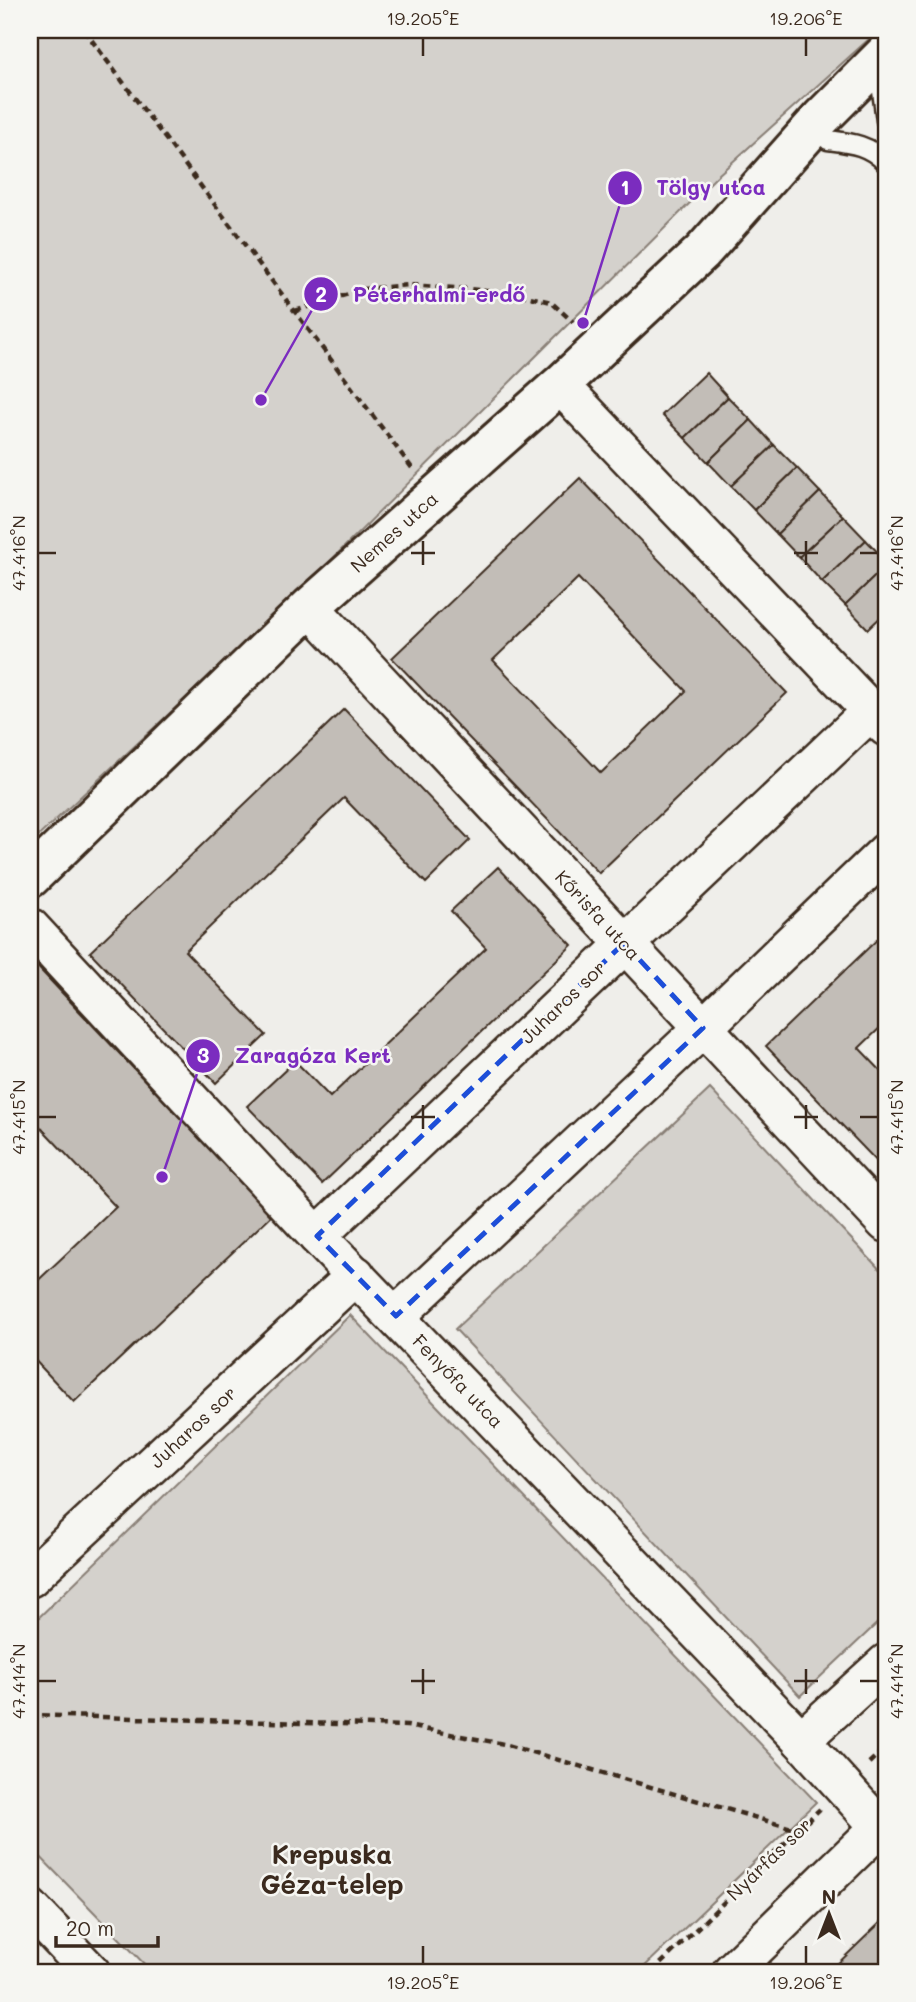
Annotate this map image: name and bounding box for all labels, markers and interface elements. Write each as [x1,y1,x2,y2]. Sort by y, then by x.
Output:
text: 19.205°E [387,6,459,30]
text: 19.206°E [769,6,843,30]
callout: Tölgy utca [608,167,780,209]
text: 1 [620,173,630,200]
text: Tölgy utca [656,173,766,201]
callout: Péterhalmi-erdő [304,273,539,315]
text: 2 [315,280,327,307]
text: Péterhalmi-erdő [353,280,526,307]
street label: Nemes utca [345,486,443,578]
text: 47.416°N [6,515,30,591]
text: 47.416°N [884,515,908,591]
street label: Kőrisfa utca [550,864,647,965]
street label: Juharos sor [515,955,611,1049]
callout: Zaragóza Kert [186,1035,405,1077]
text: 3 [197,1041,209,1068]
text: Zaragóza Kert [235,1041,391,1068]
text: 47.415°N [6,1079,30,1155]
text: 47.415°N [884,1079,908,1155]
street label: Fenyőfa utca [407,1328,509,1433]
street label: Juharos sor [144,1380,241,1473]
text: 47.414°N [6,1643,30,1719]
text: 47.414°N [884,1643,908,1719]
street label: Nyárfás sor [721,1812,817,1906]
district label: Krepuska Géza-telep [260,1837,404,1901]
north arrow [794,1880,864,1950]
text: N [822,1884,836,1909]
scale bar [56,1904,158,1948]
text: 20 m [66,1914,114,1941]
text: 19.205°E [387,1970,459,1994]
text: 19.206°E [769,1970,843,1994]

